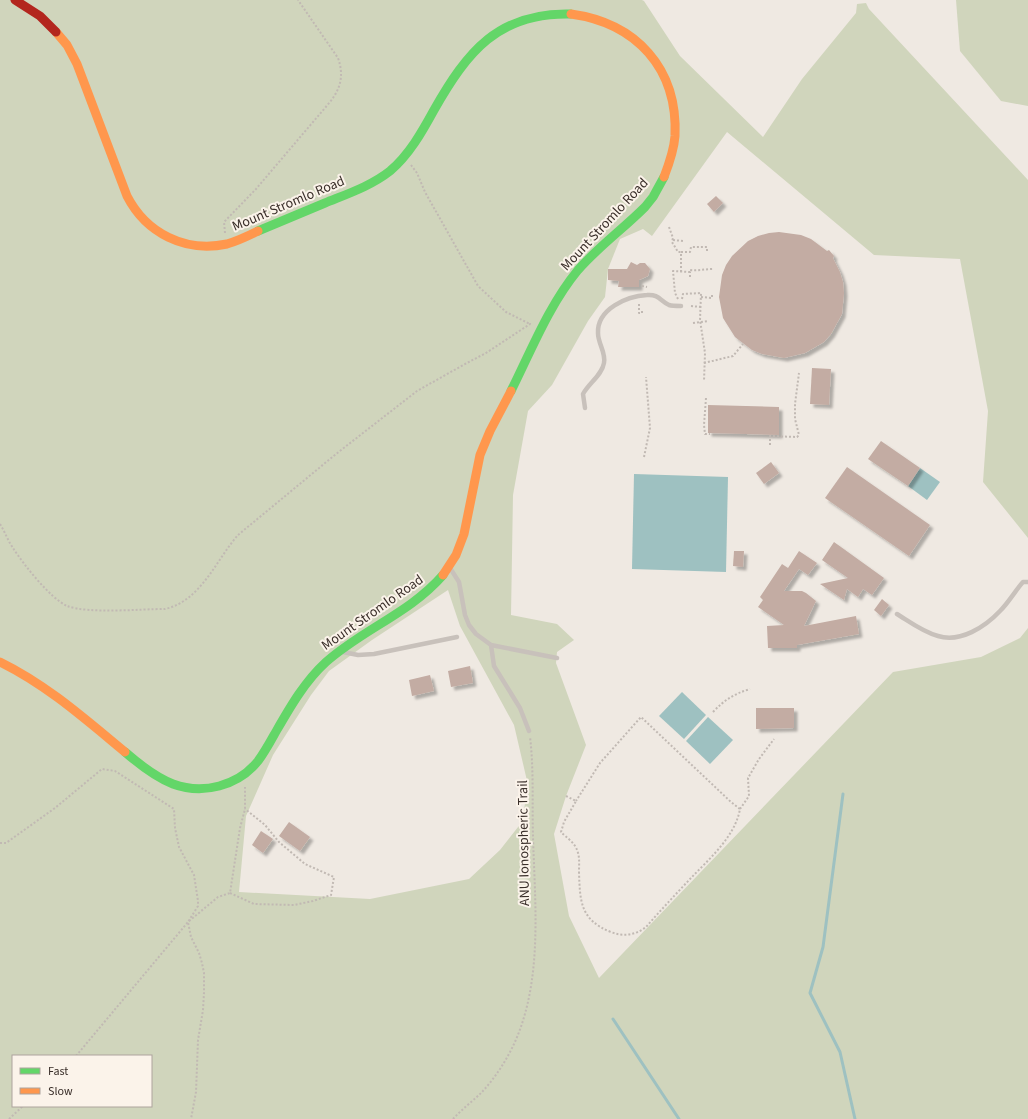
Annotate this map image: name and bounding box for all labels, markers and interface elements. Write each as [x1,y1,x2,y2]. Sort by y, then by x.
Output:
street label: Mount Stromlo Road [229,171,348,237]
street label: Mount Stromlo Road [556,174,653,276]
street label: Mount Stromlo Road [318,570,428,656]
street label: ANU Ionospheric Trail [513,779,535,906]
legend [12,1055,152,1107]
text: Fast [48,1063,68,1080]
text: Slow [48,1083,73,1100]

